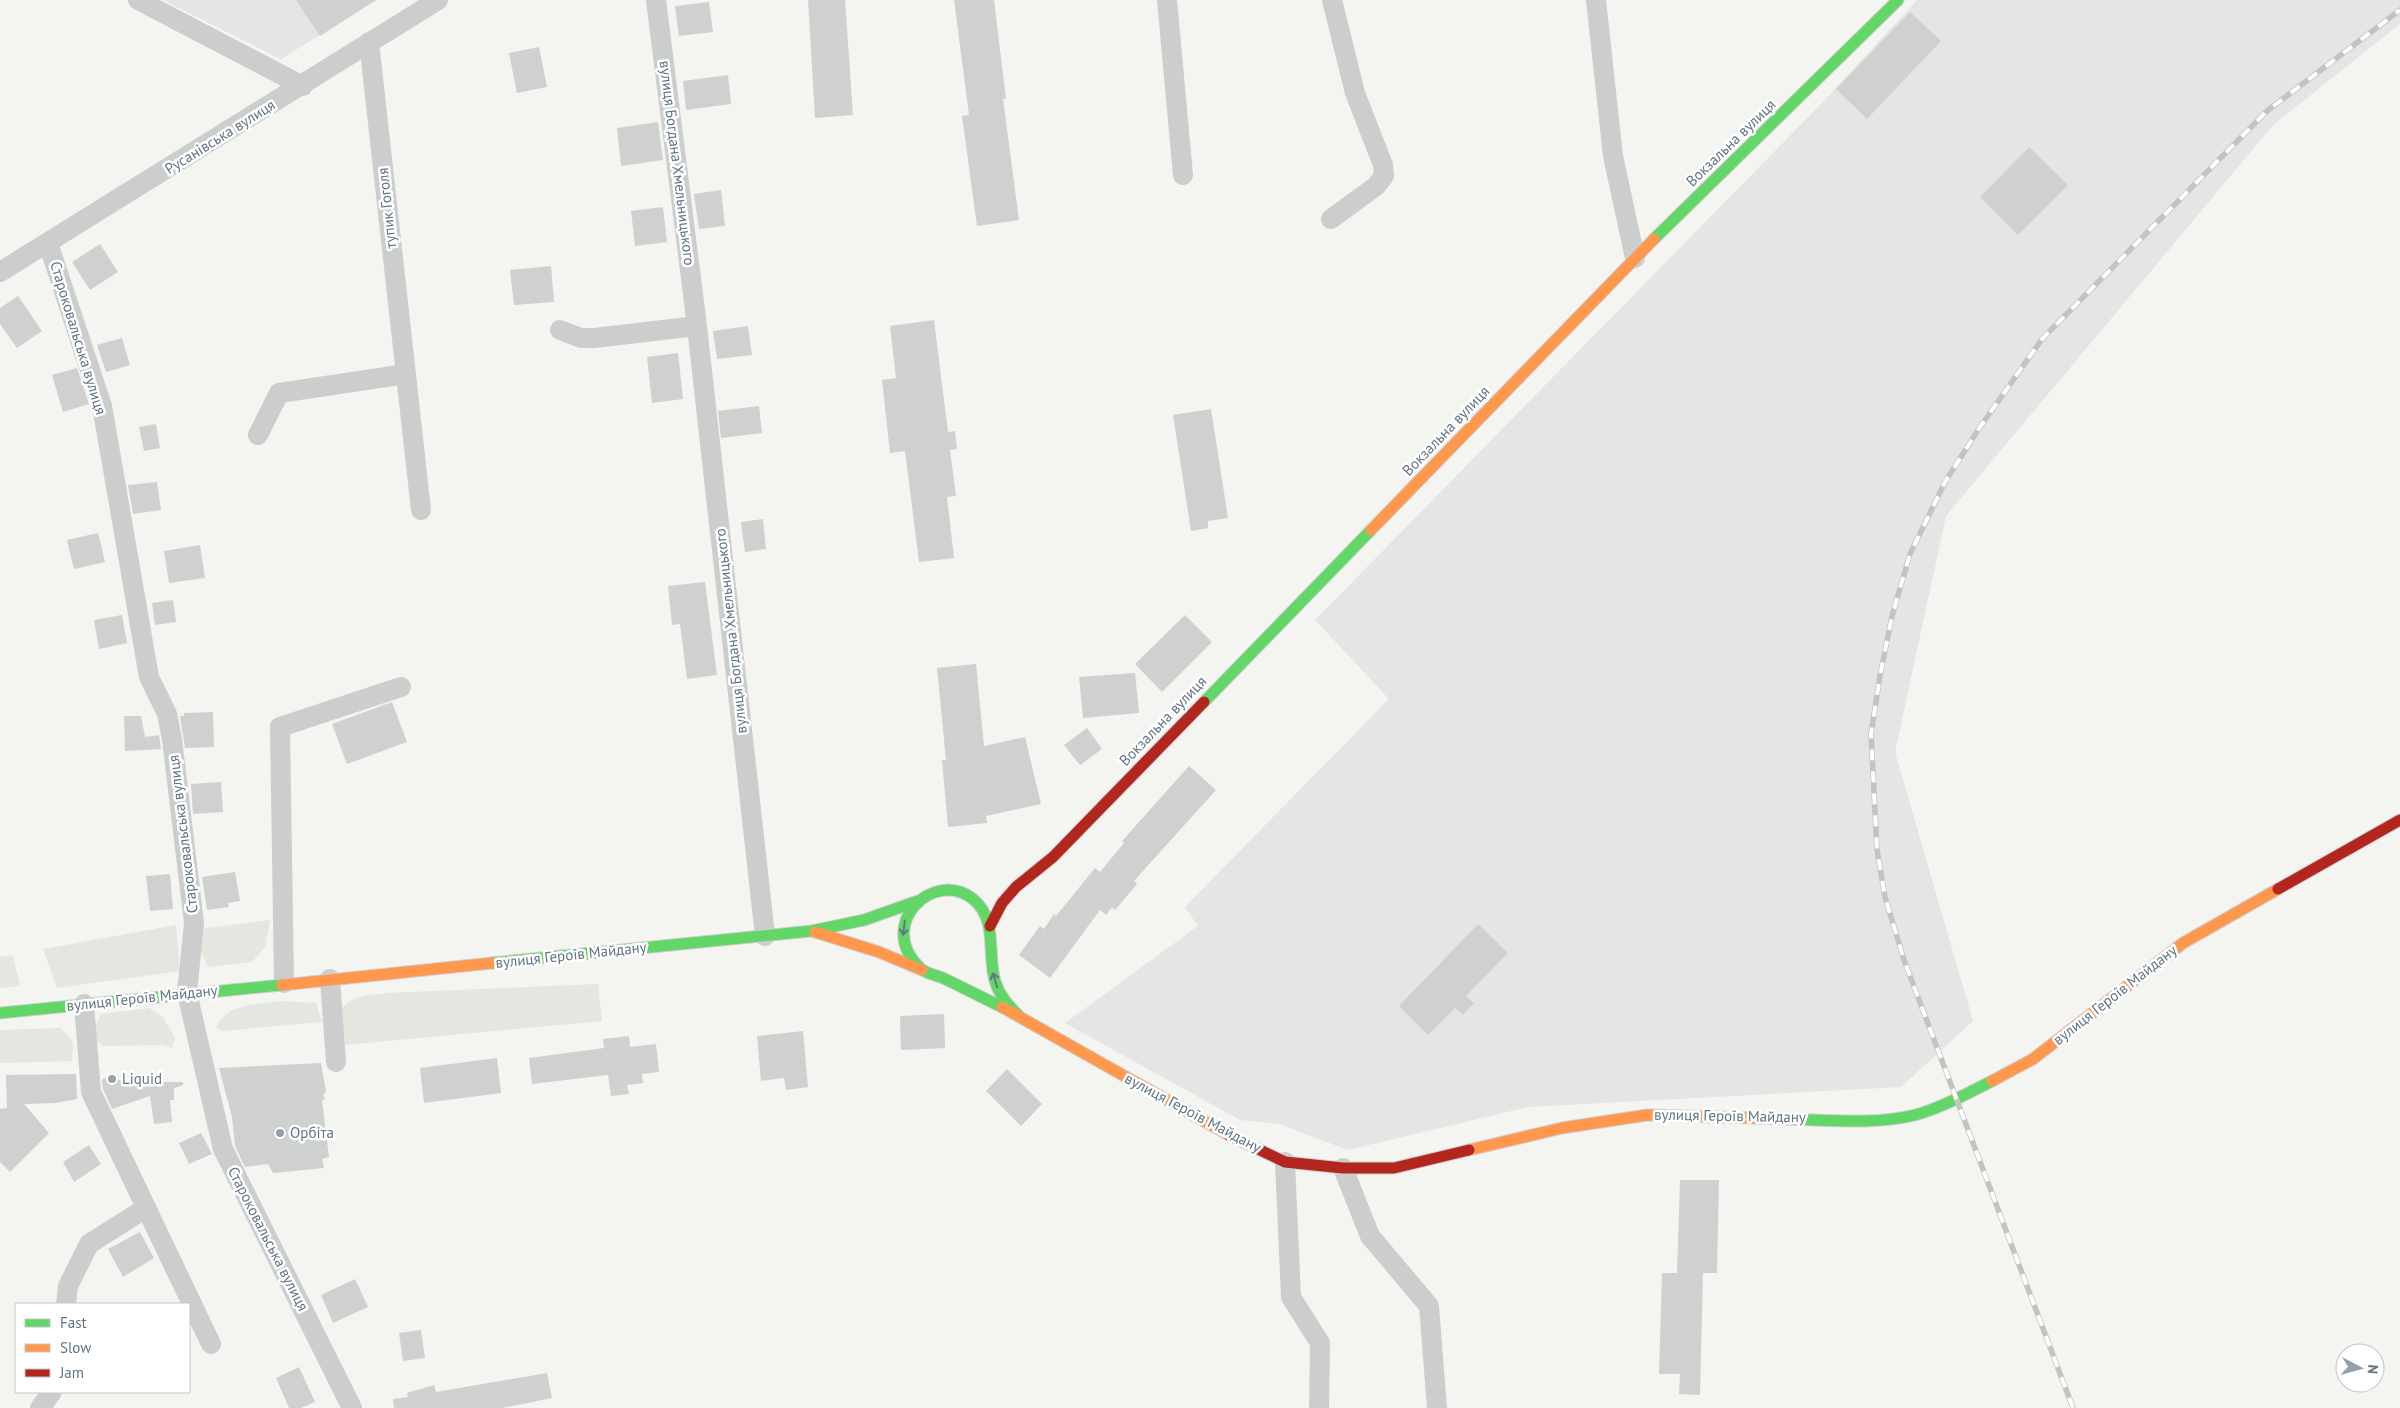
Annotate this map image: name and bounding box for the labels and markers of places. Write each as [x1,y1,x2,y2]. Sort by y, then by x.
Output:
place label: Liquid [122,1069,162,1088]
marker: Liquid [106,1073,118,1085]
place label: Орбіта [290,1123,334,1142]
marker: Орбіта [274,1127,286,1139]

